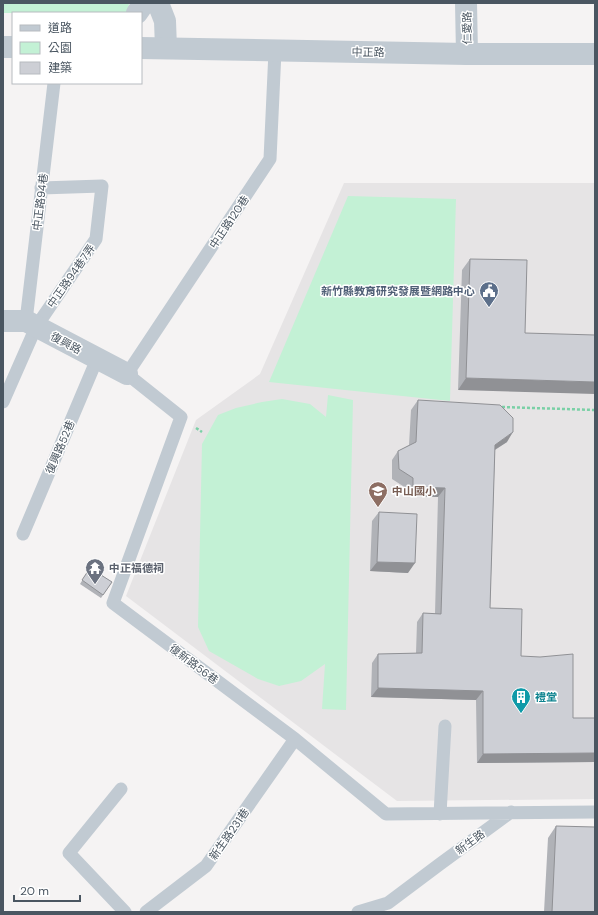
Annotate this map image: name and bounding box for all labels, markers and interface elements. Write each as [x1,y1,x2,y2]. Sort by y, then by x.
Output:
street label: 仁愛路 [460,11,474,45]
legend [12,12,142,84]
text: 道路 [48,20,72,36]
text: 公園 [48,40,72,56]
street label: 中正路 [351,45,385,59]
text: 建築 [48,60,72,76]
street label: 中正路94巷 [30,173,50,231]
street label: 中正路120巷 [206,193,252,251]
street label: 中正路94巷7弄 [44,241,98,311]
public building icon: 新竹縣教育研究發展暨網路中心 [478,280,500,308]
place label: 新竹縣教育研究發展暨網路中心 [321,284,475,298]
street label: 復興路 [48,329,84,357]
street label: 復興路52巷 [42,418,78,476]
school or university icon: 中山國小 [367,480,389,508]
place label: 中山國小 [392,484,436,498]
temple icon: 中正福德祠 [84,557,106,585]
place label: 中正福德祠 [109,561,164,575]
street label: 復新路56巷 [167,641,221,687]
building icon: 禮堂 [510,686,532,714]
place label: 禮堂 [535,690,557,704]
street label: 新生路231巷 [206,805,252,863]
street label: 新生路 [453,827,487,857]
scale bar [14,877,80,903]
text: 20 m [20,883,49,899]

